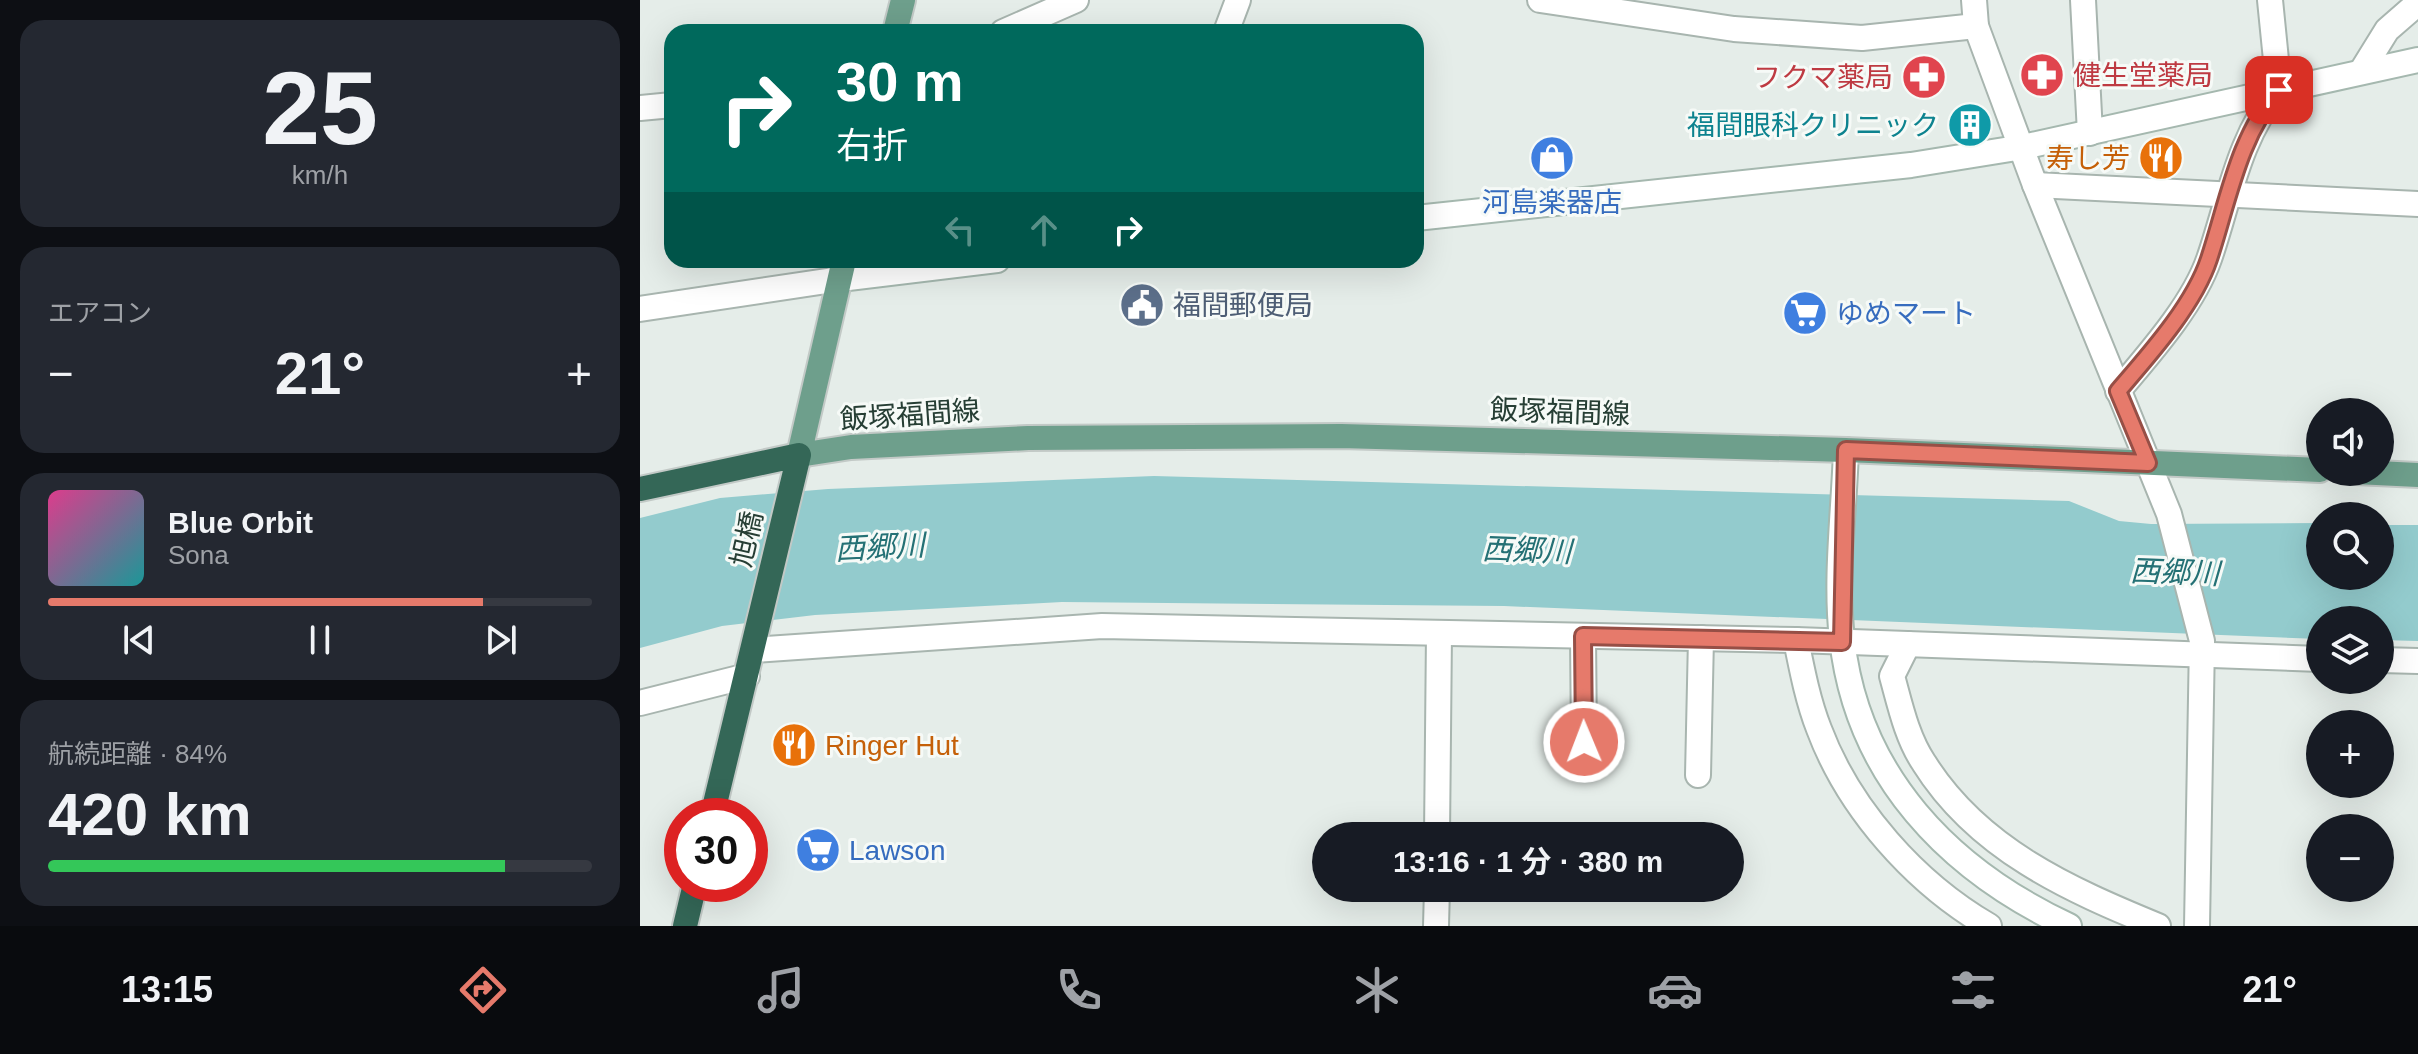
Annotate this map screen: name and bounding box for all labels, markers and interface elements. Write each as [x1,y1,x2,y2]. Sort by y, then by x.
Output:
text: 25 [262,50,378,166]
text: 30 m [836,50,964,113]
pharmacy icon: 健生堂薬局 [2018,51,2066,99]
pharmacy icon: フクマ薬局 [1900,53,1948,101]
icon: right [704,56,808,160]
pin [2245,56,2313,124]
place label: 健生堂薬局 [2073,60,2213,91]
place label: フクマ薬局 [1753,62,1893,93]
icon: arrive [2257,68,2301,112]
building icon: 福間眼科クリニック [1946,101,1994,149]
place label: 福間眼科クリニック [1687,110,1939,141]
text: 右折 [836,125,908,166]
shop icon: 河島楽器店 [1528,134,1576,182]
restaurant icon: 寿し芳 [2137,134,2185,182]
place label: 寿し芳 [2046,143,2130,174]
text: km/h [292,160,348,190]
place label: 河島楽器店 [1482,187,1622,218]
icon: left [938,208,982,252]
icon: ahead [1022,208,1066,252]
icon: right [1106,208,1150,252]
public building icon: 福間郵便局 [1118,281,1166,329]
supermarket icon: ゆめマート [1781,289,1829,337]
place label: 福間郵便局 [1173,290,1313,321]
text: エアコン [48,298,152,328]
place label: ゆめマート [1836,298,1976,329]
text: 21° [275,340,365,407]
text: − [48,349,74,398]
text: + [566,349,592,398]
street label: 飯塚福間線 [1489,394,1631,430]
street label: 飯塚福間線 [839,395,981,435]
map controls [2306,398,2394,902]
button: sound [2306,398,2394,486]
button: search [2306,502,2394,590]
text: Blue Orbit [168,506,313,539]
street label: 旭橋 [726,508,768,570]
water label: 西郷川 [834,528,929,566]
water label: 西郷川 [1481,532,1576,568]
text: Sona [168,540,229,570]
water label: 西郷川 [2129,554,2224,590]
button: layers [2306,606,2394,694]
icon: previous [117,618,161,662]
icon: pause [298,618,342,662]
icon: next [479,618,523,662]
position arrow [1542,700,1626,784]
button: + [2306,710,2394,798]
restaurant icon: Ringer Hut [770,721,818,769]
place label: Ringer Hut [825,730,959,761]
text: 航続距離 · 84% [48,739,227,769]
text: 420 km [48,781,252,848]
speed limit sign: 30 [664,798,768,902]
button: − [2306,814,2394,902]
supermarket icon: Lawson [794,826,842,874]
place label: Lawson [849,835,946,866]
text: 13:16 · 1 分 · 380 m [1393,845,1663,878]
icon: directions [455,962,511,1018]
icon: music [753,962,809,1018]
icon: phone [1051,962,1107,1018]
icon: climate [1349,962,1405,1018]
icon: car [1647,962,1703,1018]
icon: filters [1945,962,2001,1018]
text: 13:15 [121,969,213,1010]
text: 21° [2242,969,2297,1010]

